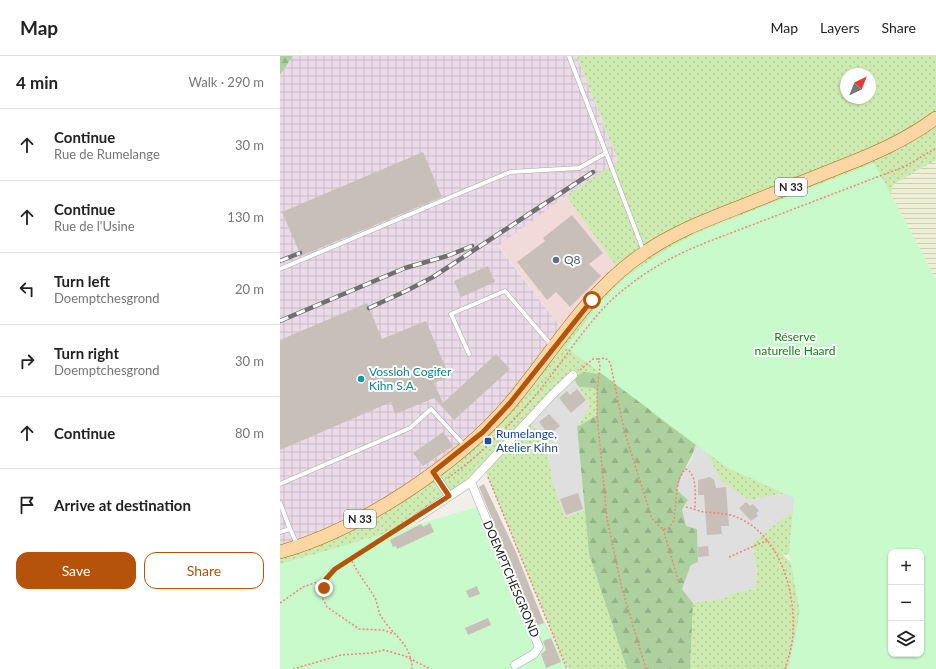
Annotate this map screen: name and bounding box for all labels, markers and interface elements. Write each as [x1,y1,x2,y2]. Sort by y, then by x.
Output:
text: Map [20,16,58,39]
text: Map [770,19,798,36]
text: Layers [820,19,860,36]
text: Share [882,19,916,36]
north arrow [840,68,876,104]
text: 4 min [16,72,58,93]
text: Walk · 290 m [188,74,264,90]
text: Continue [54,128,115,146]
icon: ahead [16,134,38,156]
text: 30 m [235,137,264,153]
text: Rue de Rumelange [54,146,160,162]
road number: N 33 [775,178,807,196]
text: Continue [54,200,115,218]
icon: ahead [16,206,38,228]
text: 130 m [227,209,264,225]
text: Rue de l'Usine [54,218,135,234]
place label: Q8 [564,252,581,267]
marker: Q8 [551,255,561,265]
text: Turn left [54,272,110,290]
icon: left [16,278,38,300]
text: 20 m [235,281,264,297]
text: Doemptchesgrond [54,290,160,306]
route start [583,291,601,309]
park label: Réserve naturelle Haard [755,329,835,358]
text: Turn right [54,344,119,362]
icon: right [16,350,38,372]
text: 30 m [235,353,264,369]
text: Doemptchesgrond [54,362,160,378]
place label: Vossloh Cogifer Kihn S.A. [369,364,452,393]
marker: Vossloh Cogifer Kihn S.A. [356,374,366,384]
icon: ahead [16,422,38,444]
text: Continue [54,424,115,442]
text: 80 m [235,425,264,441]
place label: Rumelange, Atelier Kihn [496,426,558,455]
marker: Rumelange, Atelier Kihn [483,436,493,446]
icon: arrive [16,494,38,516]
text: Arrive at destination [54,496,191,514]
road number: N 33 [344,510,376,528]
street label: DOEMPTCHESGROND [480,518,543,639]
map controls [888,549,924,657]
button: + [888,549,924,585]
button: Save [16,552,136,589]
button: Share [144,552,264,589]
route end [315,579,333,597]
button: − [888,585,924,621]
button: layers [888,621,924,657]

